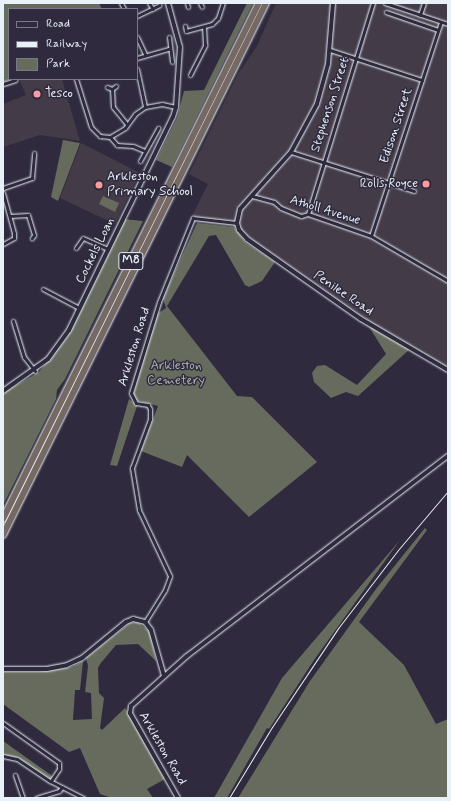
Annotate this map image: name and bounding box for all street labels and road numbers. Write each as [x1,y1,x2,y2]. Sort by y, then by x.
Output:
street label: Stephenson Street [308,55,354,155]
street label: Edison Street [377,86,417,166]
street label: Atholl Avenue [287,192,363,230]
street label: Cockels Loan [73,215,119,287]
road number: M8 [118,251,144,271]
street label: Penilee Road [310,269,376,319]
street label: Arkleston Road [116,306,154,388]
street label: Arkleston Road [135,710,189,788]

